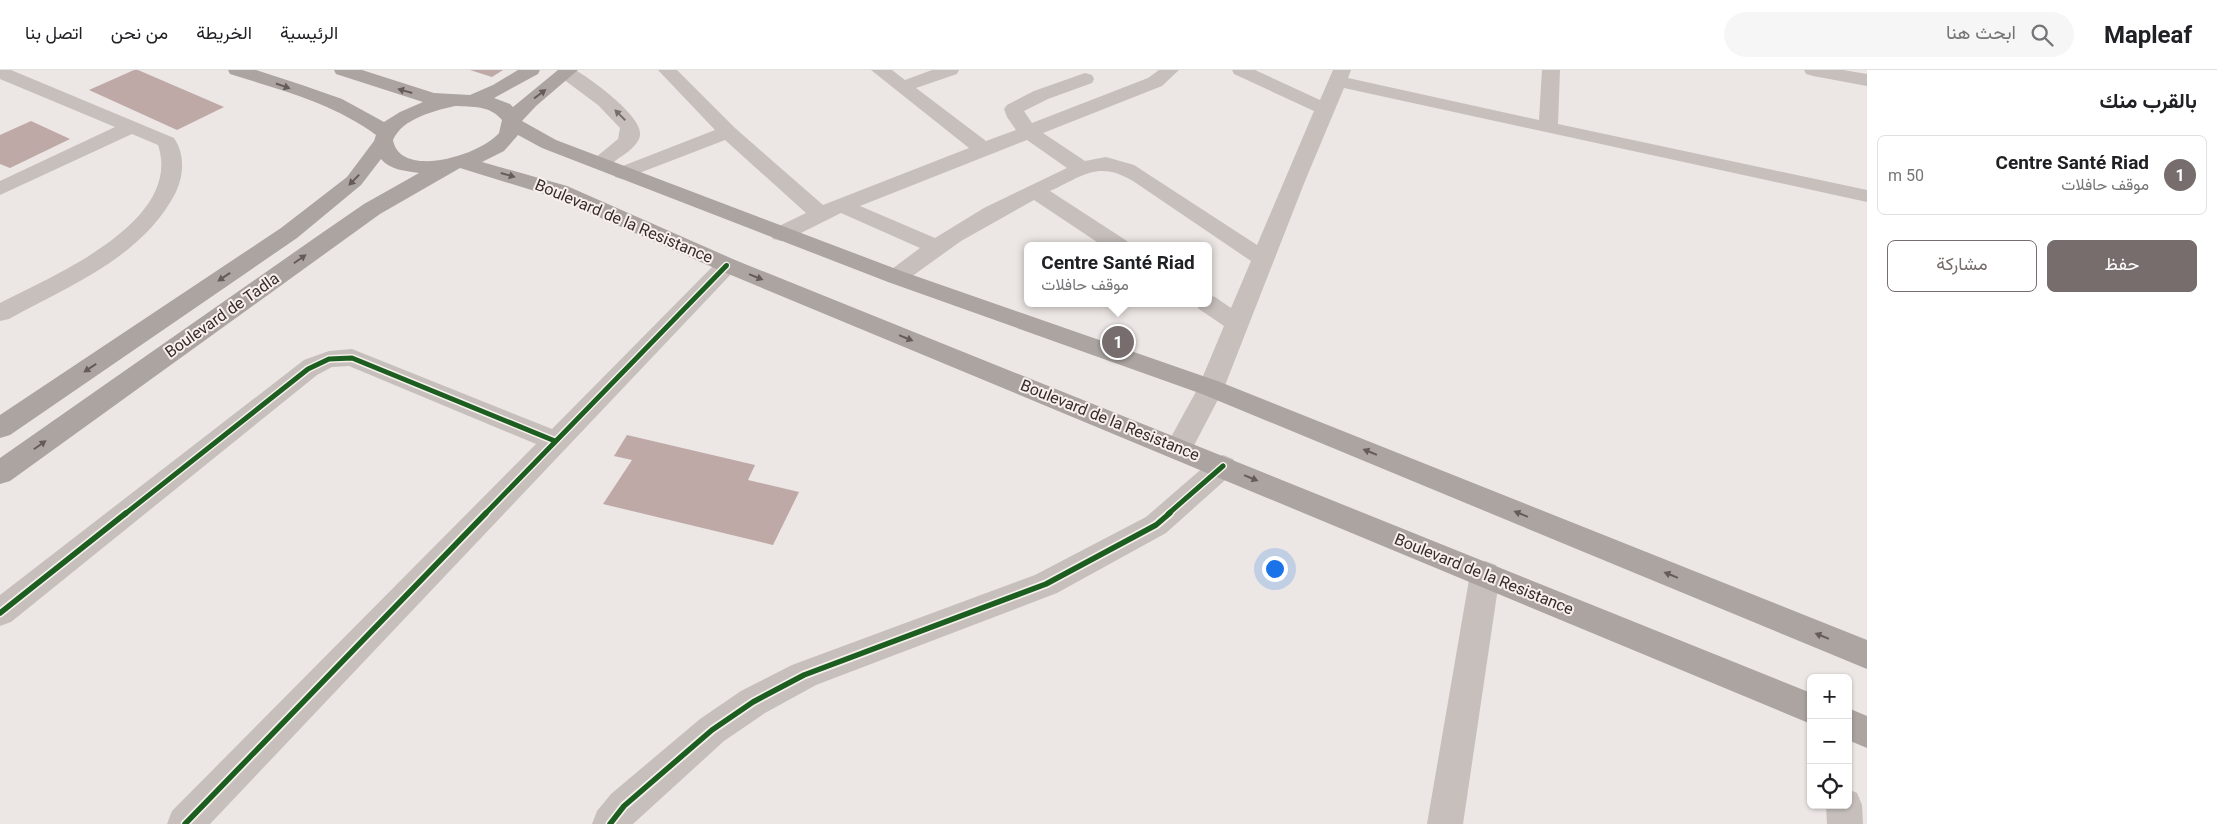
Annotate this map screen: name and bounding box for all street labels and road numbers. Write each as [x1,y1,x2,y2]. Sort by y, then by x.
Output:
street label: Boulevard de la Resistance [532,175,716,267]
street label: Boulevard de Tadla [161,269,283,361]
street label: Boulevard de la Resistance [1018,375,1202,465]
street label: Boulevard de la Resistance [1392,529,1576,619]

